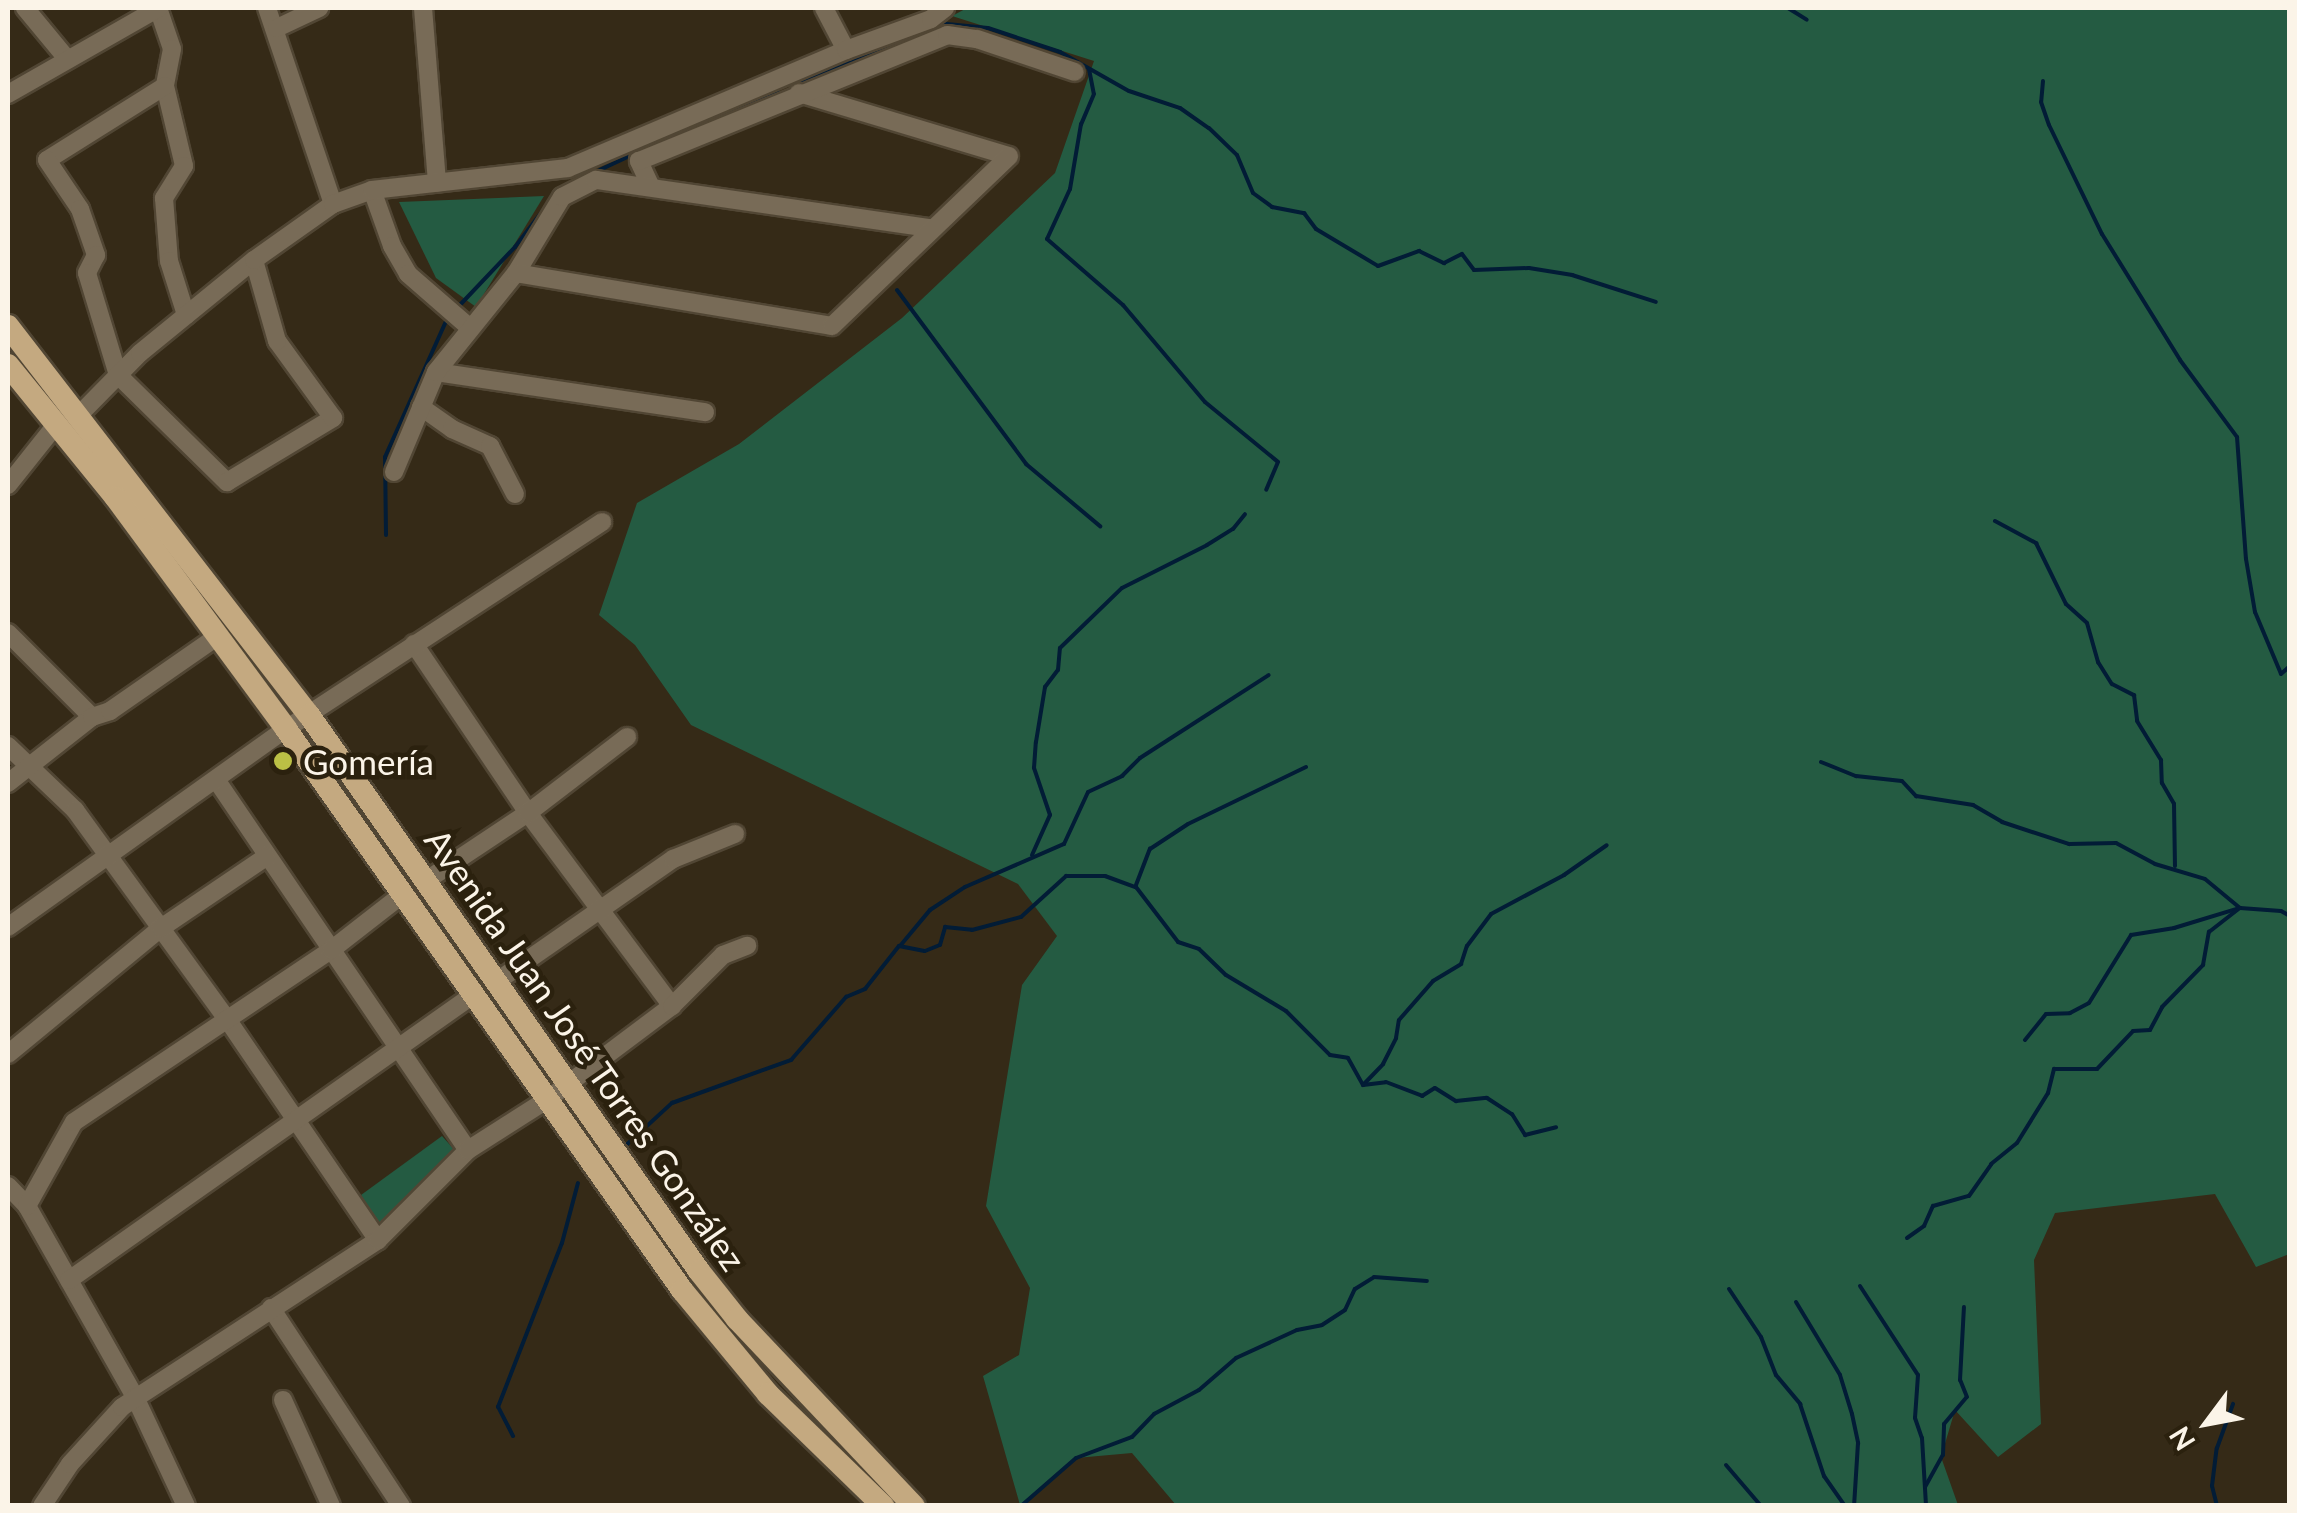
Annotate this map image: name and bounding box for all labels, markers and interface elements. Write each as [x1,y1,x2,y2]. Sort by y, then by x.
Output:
place label: Gomería [303,740,434,782]
marker: Gomería [272,750,294,772]
street label: Avenida Juan José Torres González [416,819,756,1279]
north arrow [2157,1373,2257,1473]
text: N [2161,1421,2202,1457]

